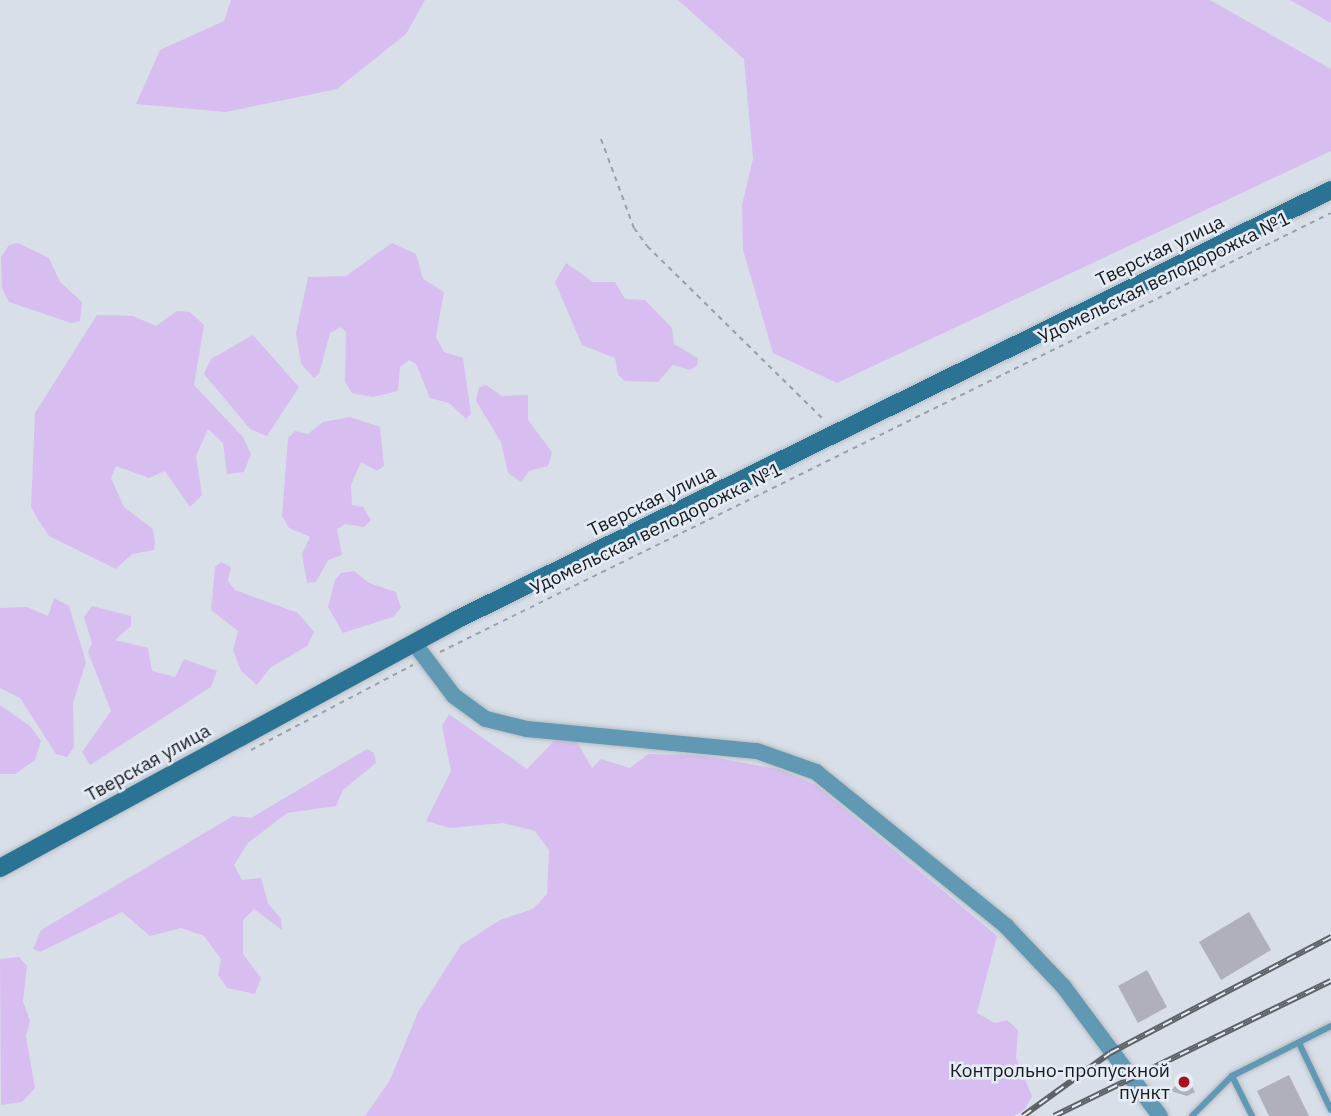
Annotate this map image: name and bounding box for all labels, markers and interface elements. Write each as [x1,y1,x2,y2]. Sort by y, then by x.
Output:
street label: Удомельская велодорожка №1 [1034,207,1294,349]
street label: Тверская улица [1092,210,1228,292]
street label: Удомельская велодорожка №1 [526,458,786,600]
street label: Тверская улица [584,460,720,542]
street label: Тверская улица [82,719,214,807]
place label: Контрольно-пропускной пункт [950,1060,1170,1104]
marker: Контрольно-пропускной пункт [1176,1074,1192,1090]

